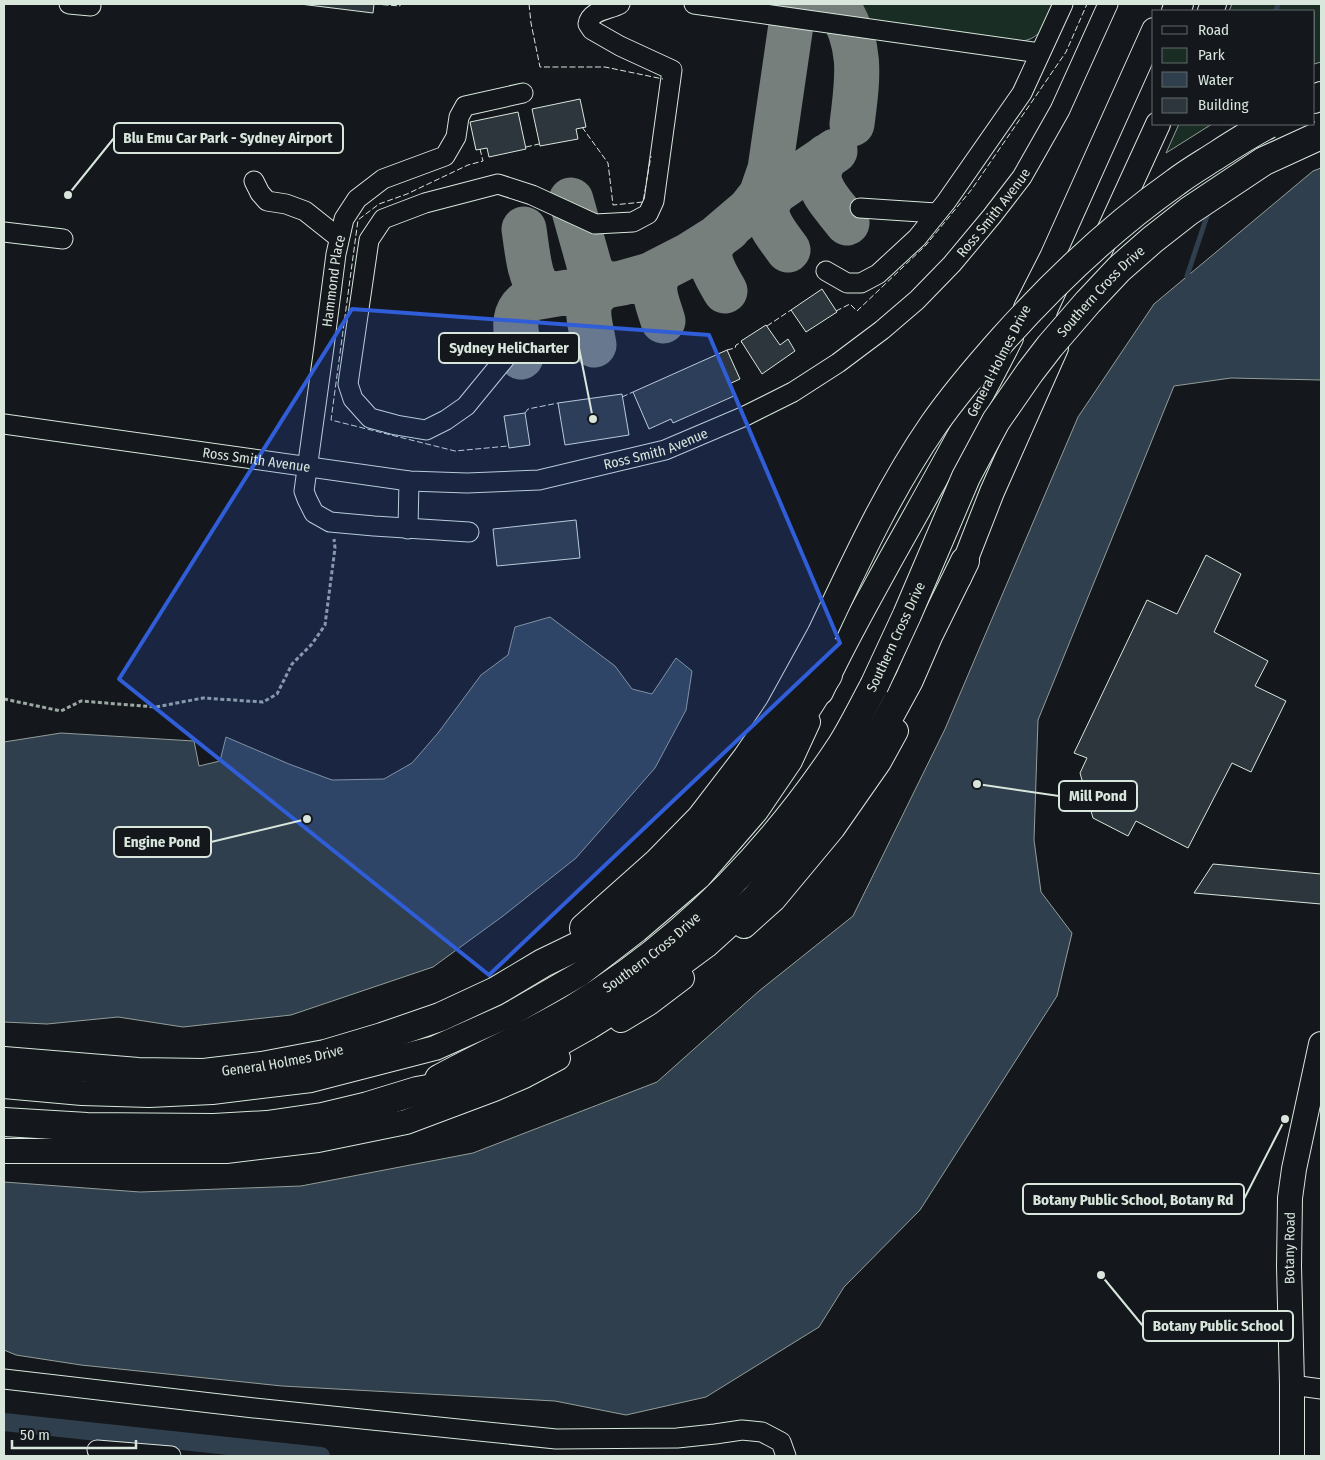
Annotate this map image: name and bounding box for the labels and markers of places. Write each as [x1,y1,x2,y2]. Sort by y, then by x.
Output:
callout: Blu Emu Car Park - Sydney Airport [114,123,343,153]
callout: Sydney HeliCharter [439,333,579,363]
callout: Mill Pond [1059,781,1137,811]
callout: Engine Pond [114,827,211,857]
callout: Botany Public School, Botany Rd [1023,1184,1244,1214]
callout: Botany Public School [1143,1311,1293,1341]

